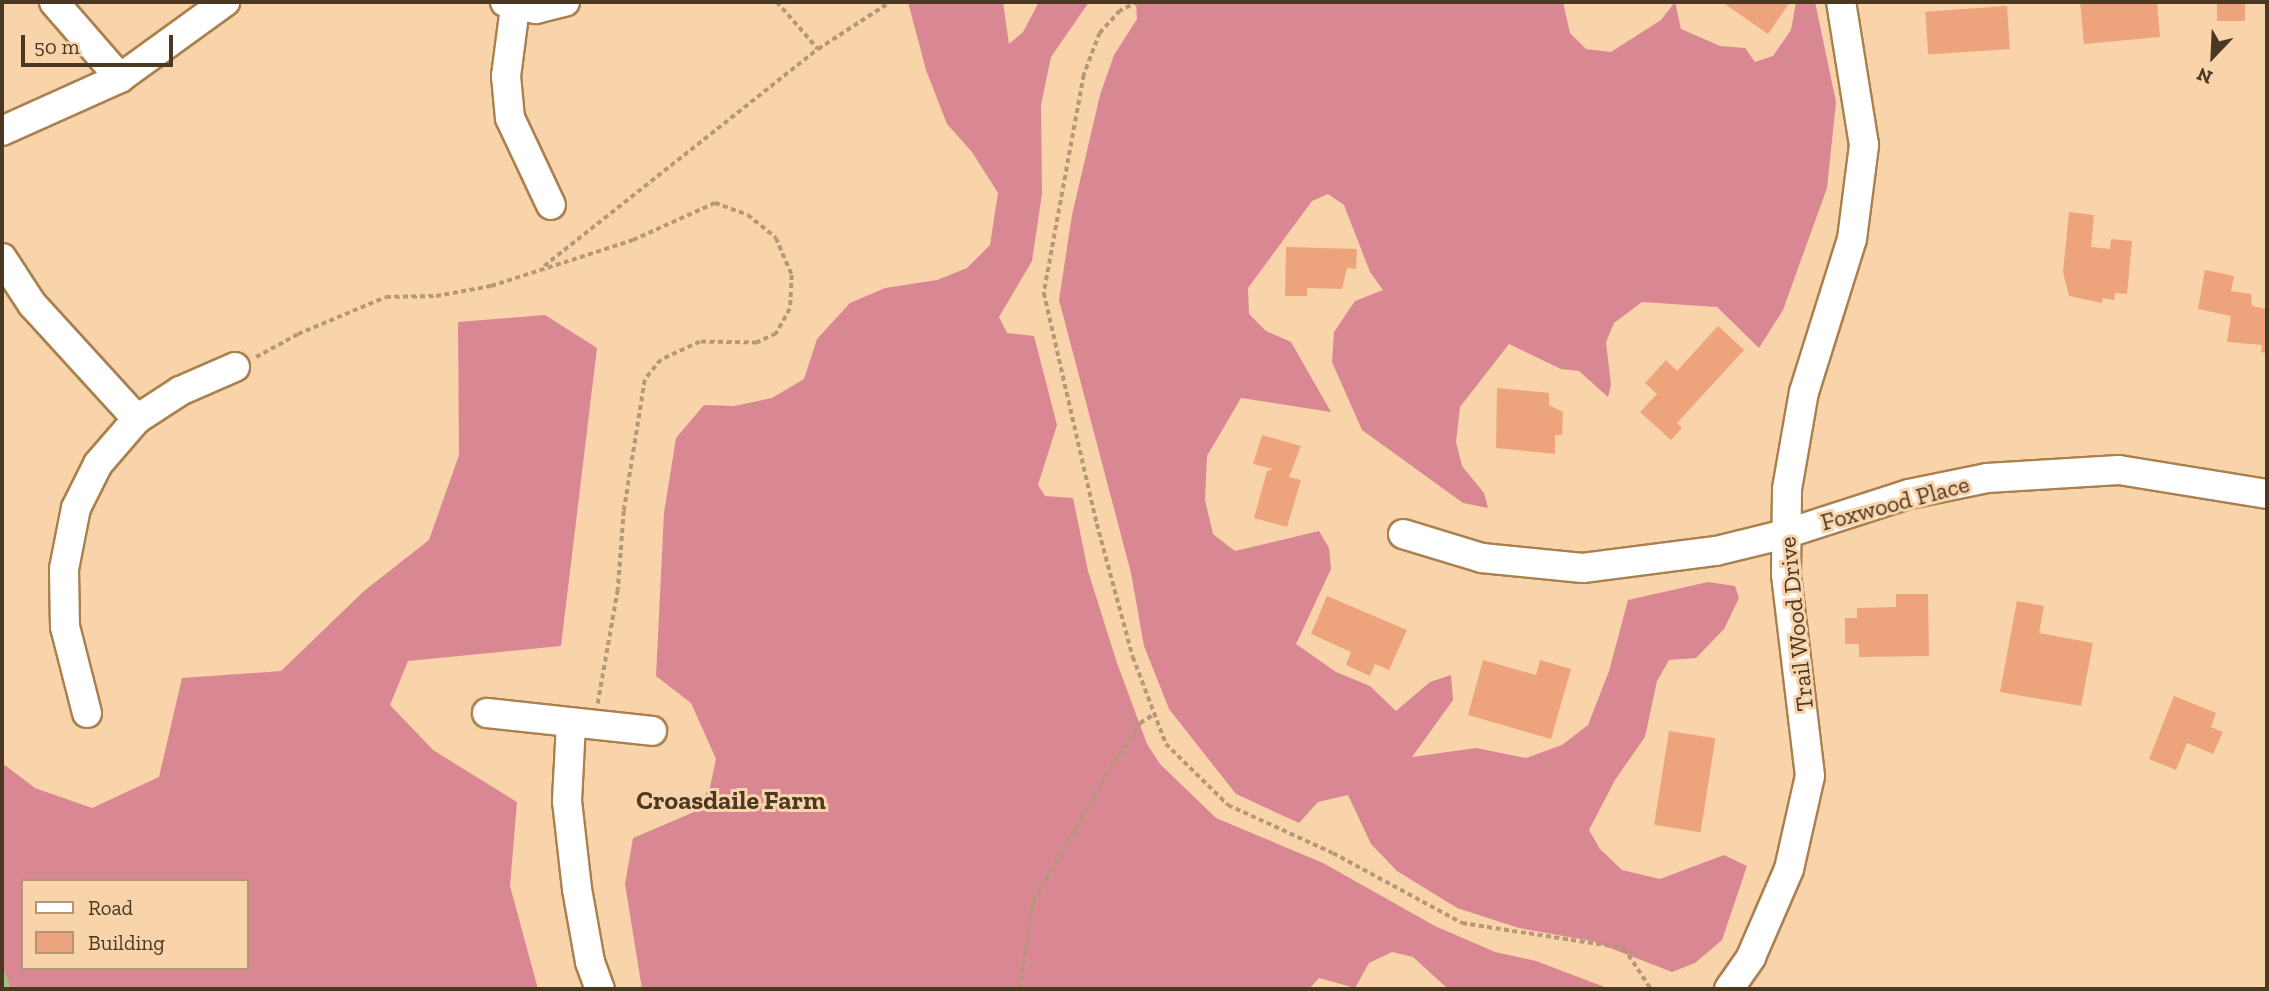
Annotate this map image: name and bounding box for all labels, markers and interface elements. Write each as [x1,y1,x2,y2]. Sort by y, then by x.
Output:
scale bar [24,21,177,65]
north arrow [2178,21,2248,91]
text: 50 m [34,34,80,59]
text: N [2193,62,2216,89]
street label: Foxwood Place [1818,469,1972,537]
street label: Trail Wood Drive [1772,535,1820,713]
district label: Croasdaile Farm [636,785,826,817]
legend [21,879,248,970]
text: Road [88,895,133,920]
text: Building [88,930,165,955]

